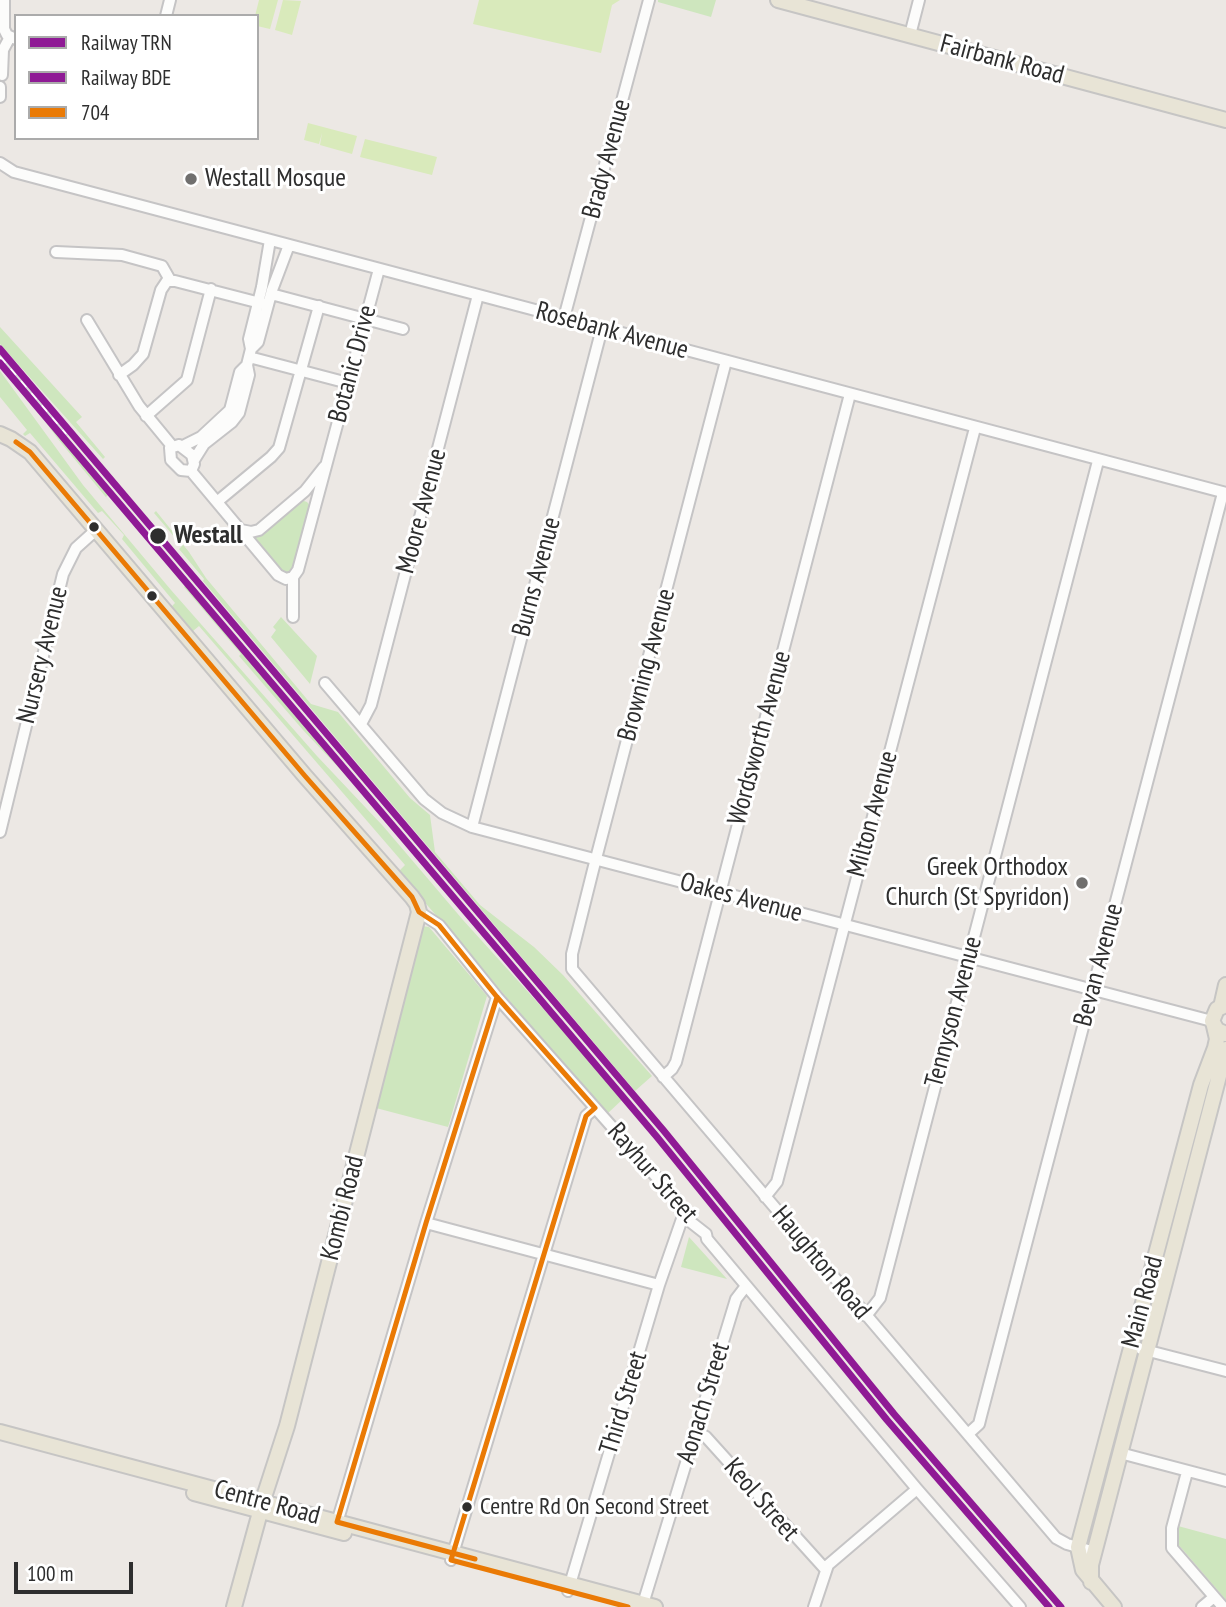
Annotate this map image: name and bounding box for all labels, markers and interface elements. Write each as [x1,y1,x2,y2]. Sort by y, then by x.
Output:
legend [14,14,259,140]
text: Railway TRN [81,29,172,56]
street label: Fairbank Road [937,29,1067,91]
text: Railway BDE [81,64,171,91]
street label: Brady Avenue [576,96,638,222]
text: 704 [81,99,109,126]
place label: Westall Mosque [205,163,346,195]
marker: Westall Mosque [183,171,199,187]
street label: Rosebank Avenue [532,296,692,366]
street label: Botanic Drive [322,302,384,426]
street label: Moore Avenue [390,445,454,577]
street label: Burns Avenue [506,514,568,640]
unlabelled marker [87,520,101,534]
place label: Westall [174,520,243,552]
marker: Westall [148,526,168,546]
street label: Nursery Avenue [11,583,75,727]
street label: Browning Avenue [612,585,682,745]
unlabelled marker [145,589,159,603]
street label: Wordsworth Avenue [722,648,798,828]
street label: Milton Avenue [841,748,905,880]
place label: Greek Orthodox Church (St Spyridon) [886,852,1068,914]
street label: Oakes Avenue [676,867,806,929]
marker: Greek Orthodox Church (St Spyridon) [1074,875,1090,891]
street label: Bevan Avenue [1068,900,1130,1030]
street label: Tennyson Avenue [919,933,989,1091]
street label: Rayhur Street [600,1117,704,1229]
street label: Kombi Road [315,1152,371,1264]
street label: Haughton Road [765,1200,877,1326]
street label: Main Road [1116,1253,1170,1351]
street label: Aonach Street [671,1339,737,1467]
street label: Third Street [594,1348,654,1458]
street label: Keol Street [717,1452,805,1548]
street label: Centre Road [211,1474,323,1532]
place label: Centre Rd On Second Street [480,1493,709,1521]
marker: Centre Rd On Second Street [460,1500,474,1514]
scale bar [18,1548,136,1592]
text: 100 m [27,1560,73,1587]

